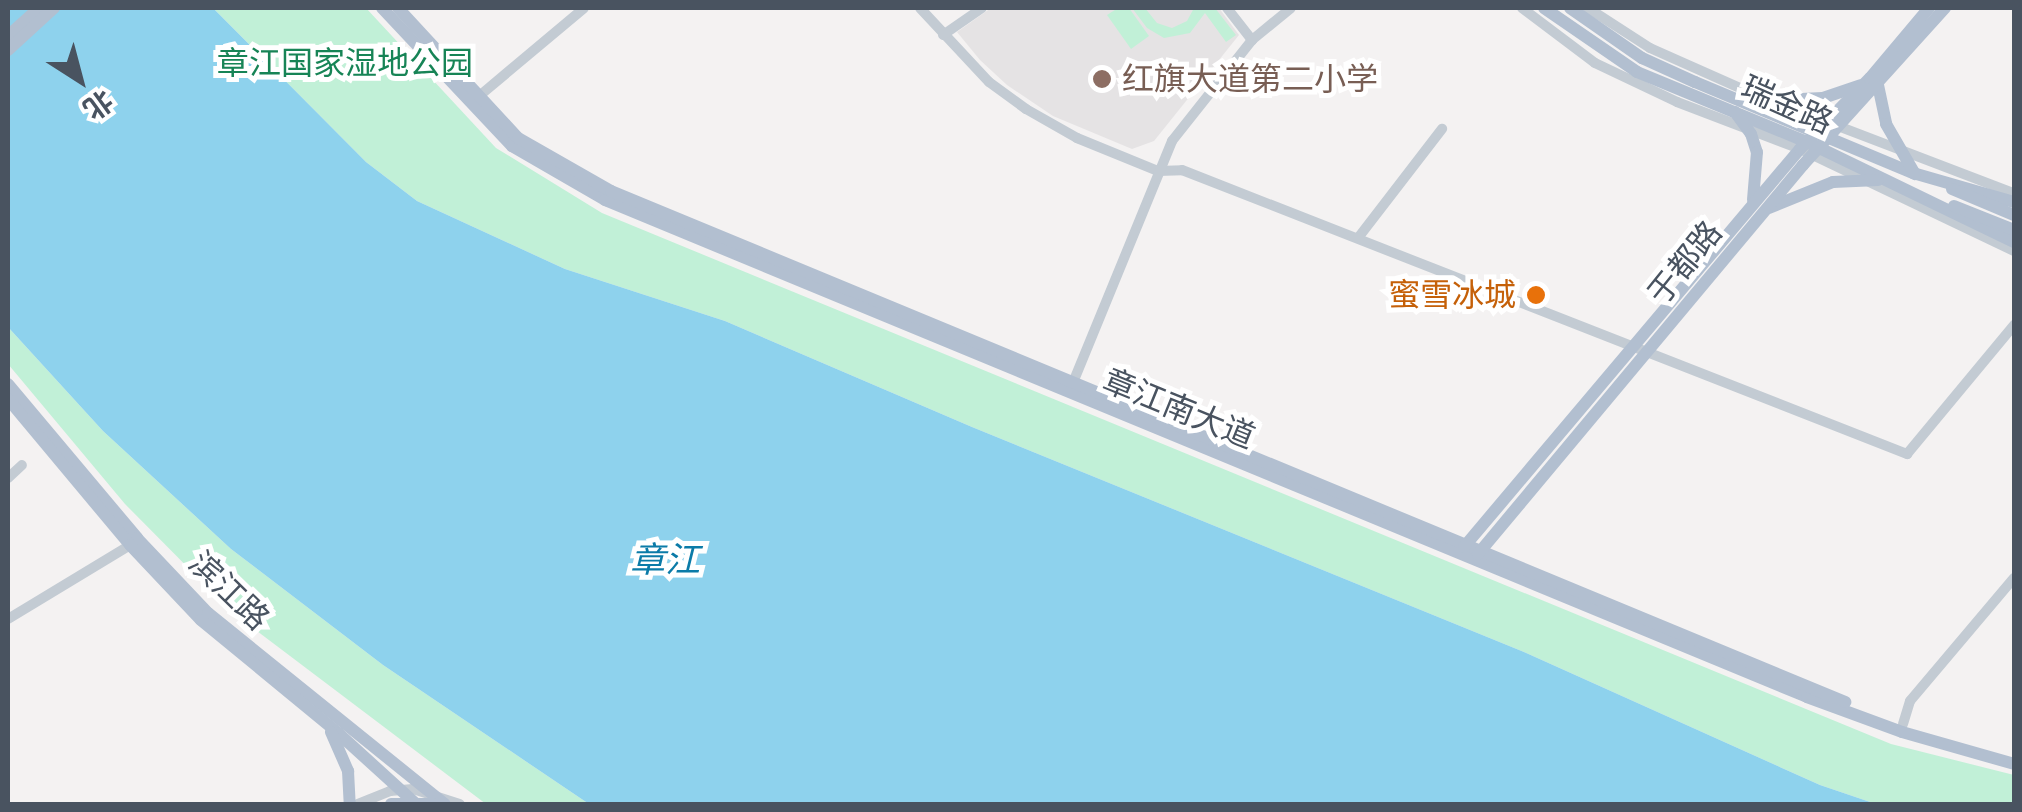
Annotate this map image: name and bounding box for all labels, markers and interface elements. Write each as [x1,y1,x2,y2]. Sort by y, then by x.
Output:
north arrow [30,30,130,130]
park label: 章江国家湿地公园 [217,44,473,82]
place label: 红旗大道第二小学 [1122,60,1378,98]
marker: 红旗大道第二小学 [1091,68,1113,90]
street label: 瑞金路 [1735,68,1839,142]
text: 北 [77,83,119,126]
street label: 于都路 [1640,214,1730,312]
place label: 蜜雪冰城 [1388,276,1516,314]
marker: 蜜雪冰城 [1525,284,1547,306]
street label: 章江南大道 [1098,361,1260,457]
water label: 章江 [630,539,700,581]
street label: 滨江路 [181,544,277,638]

